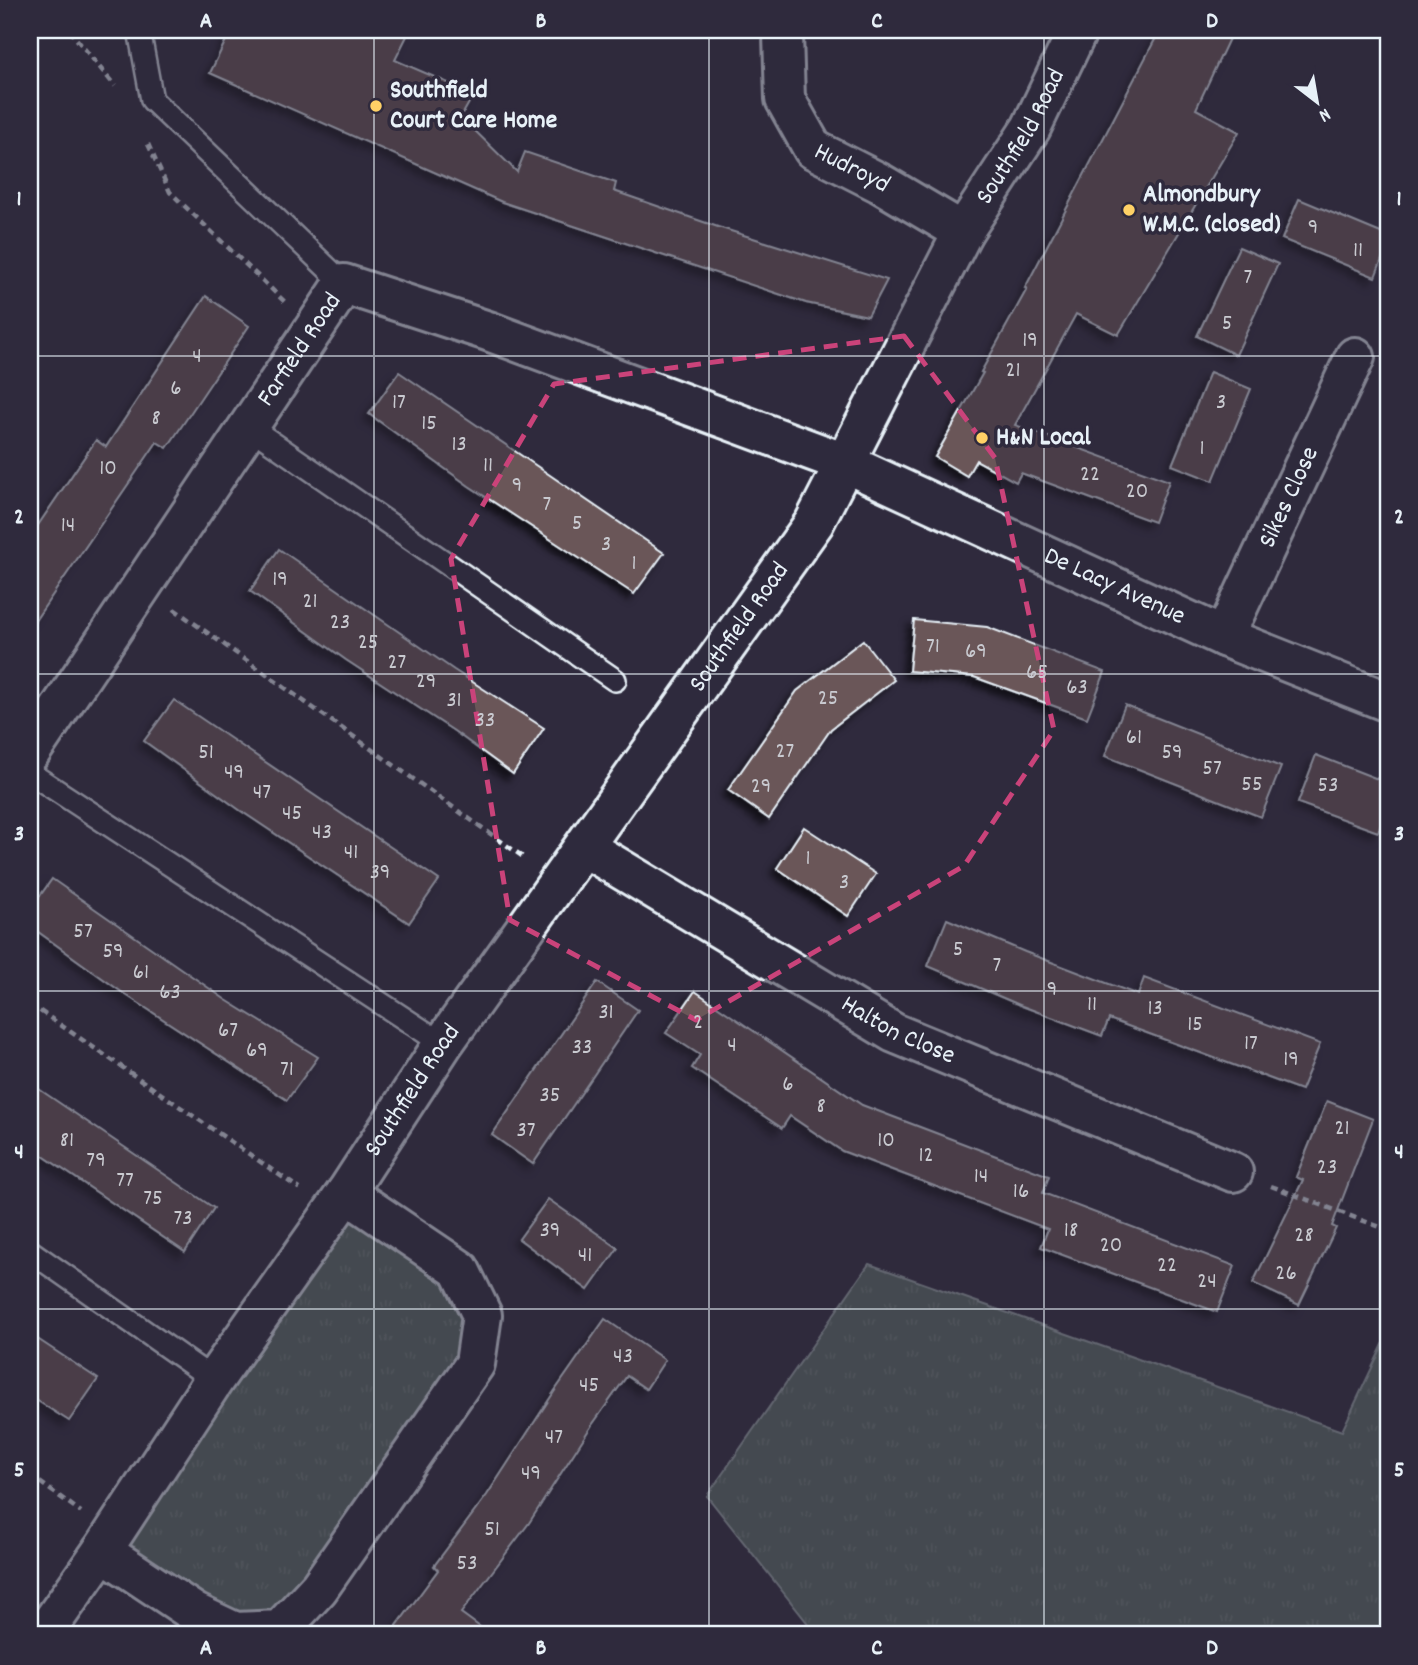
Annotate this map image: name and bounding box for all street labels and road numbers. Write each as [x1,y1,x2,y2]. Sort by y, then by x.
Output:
street label: Southfield Road [967,63,1075,212]
street label: Hudroyd [807,134,897,203]
street label: Farfield Road [248,286,351,414]
street label: Sikes Close [1250,441,1329,554]
street label: De Lacy Avenue [1038,538,1191,635]
street label: Southfield Road [680,555,799,700]
street label: Halton Close [833,987,961,1075]
street label: Southfield Road [356,1017,470,1165]

